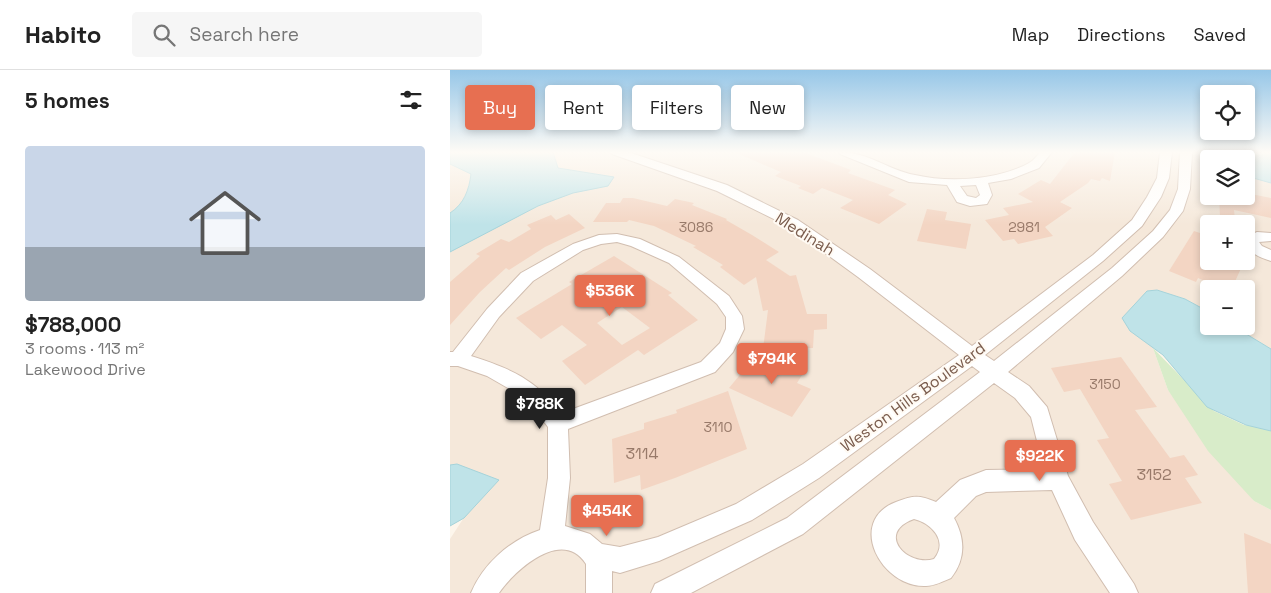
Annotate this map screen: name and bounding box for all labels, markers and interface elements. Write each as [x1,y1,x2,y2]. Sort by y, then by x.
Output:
search box [132,12,482,57]
text: Habito [25,19,102,50]
icon: search [150,21,178,49]
text: Search here [190,22,299,47]
text: Map [1012,23,1049,46]
text: Directions [1077,23,1166,46]
text: Saved [1194,23,1246,46]
chip: Buy [465,85,535,130]
chip: Rent [545,85,622,130]
chip: Filters [632,85,721,130]
chip: New [731,85,804,130]
map controls [1200,85,1255,335]
button: locate [1200,85,1255,140]
icon: filters [397,86,425,114]
text: 5 homes [25,87,110,114]
button: layers [1200,150,1255,205]
icon: home [180,178,270,268]
street label: Medinah [771,208,839,260]
button: + [1200,215,1255,270]
house number: 3086 [679,218,713,236]
house number: 2981 [1008,218,1040,236]
pin: $536K [575,274,645,317]
text: $536K [586,280,634,301]
button: − [1200,280,1255,335]
text: $788,000 [25,311,121,338]
street label: Weston Hills Boulevard [836,337,990,457]
text: 3 rooms · 113 m² [25,338,144,359]
pin: $794K [737,342,807,385]
text: $794K [748,348,796,369]
text: Lakewood Drive [25,359,146,380]
house number: 3150 [1089,375,1121,393]
pin: $788K [505,388,575,430]
text: $788K [516,393,564,414]
house number: 3110 [704,418,732,436]
pin: $922K [1005,440,1075,482]
house number: 3114 [626,443,658,464]
text: $922K [1016,445,1064,466]
house number: 3152 [1136,464,1172,485]
pin: $454K [572,494,642,537]
text: $454K [582,500,632,521]

